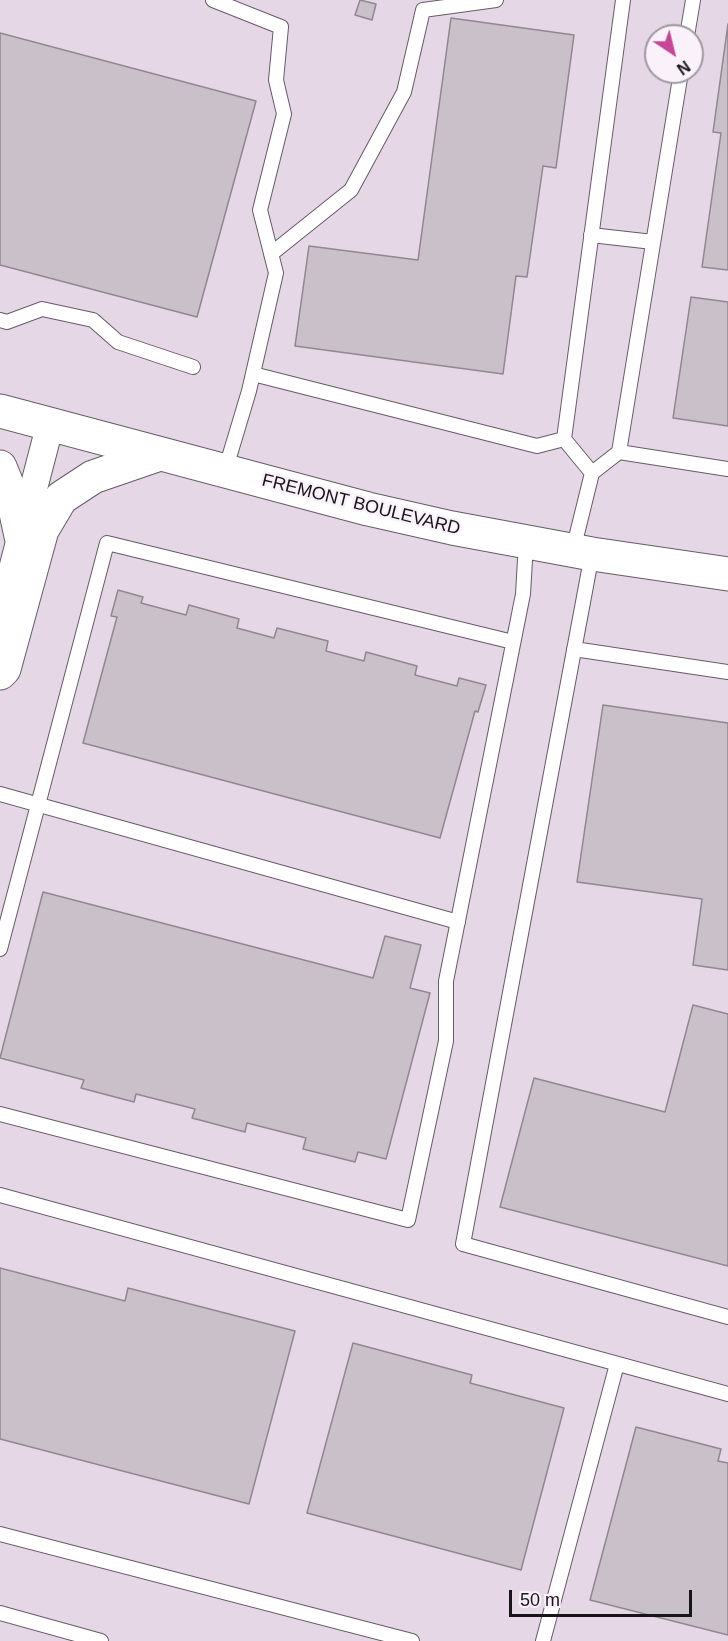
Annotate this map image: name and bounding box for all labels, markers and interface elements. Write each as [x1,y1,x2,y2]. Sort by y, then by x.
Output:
north arrow [644,24,704,84]
text: N [674,57,693,78]
street label: FREMONT BOULEVARD [260,470,462,540]
scale bar [512,1578,695,1616]
text: 50 m [520,1590,560,1610]

